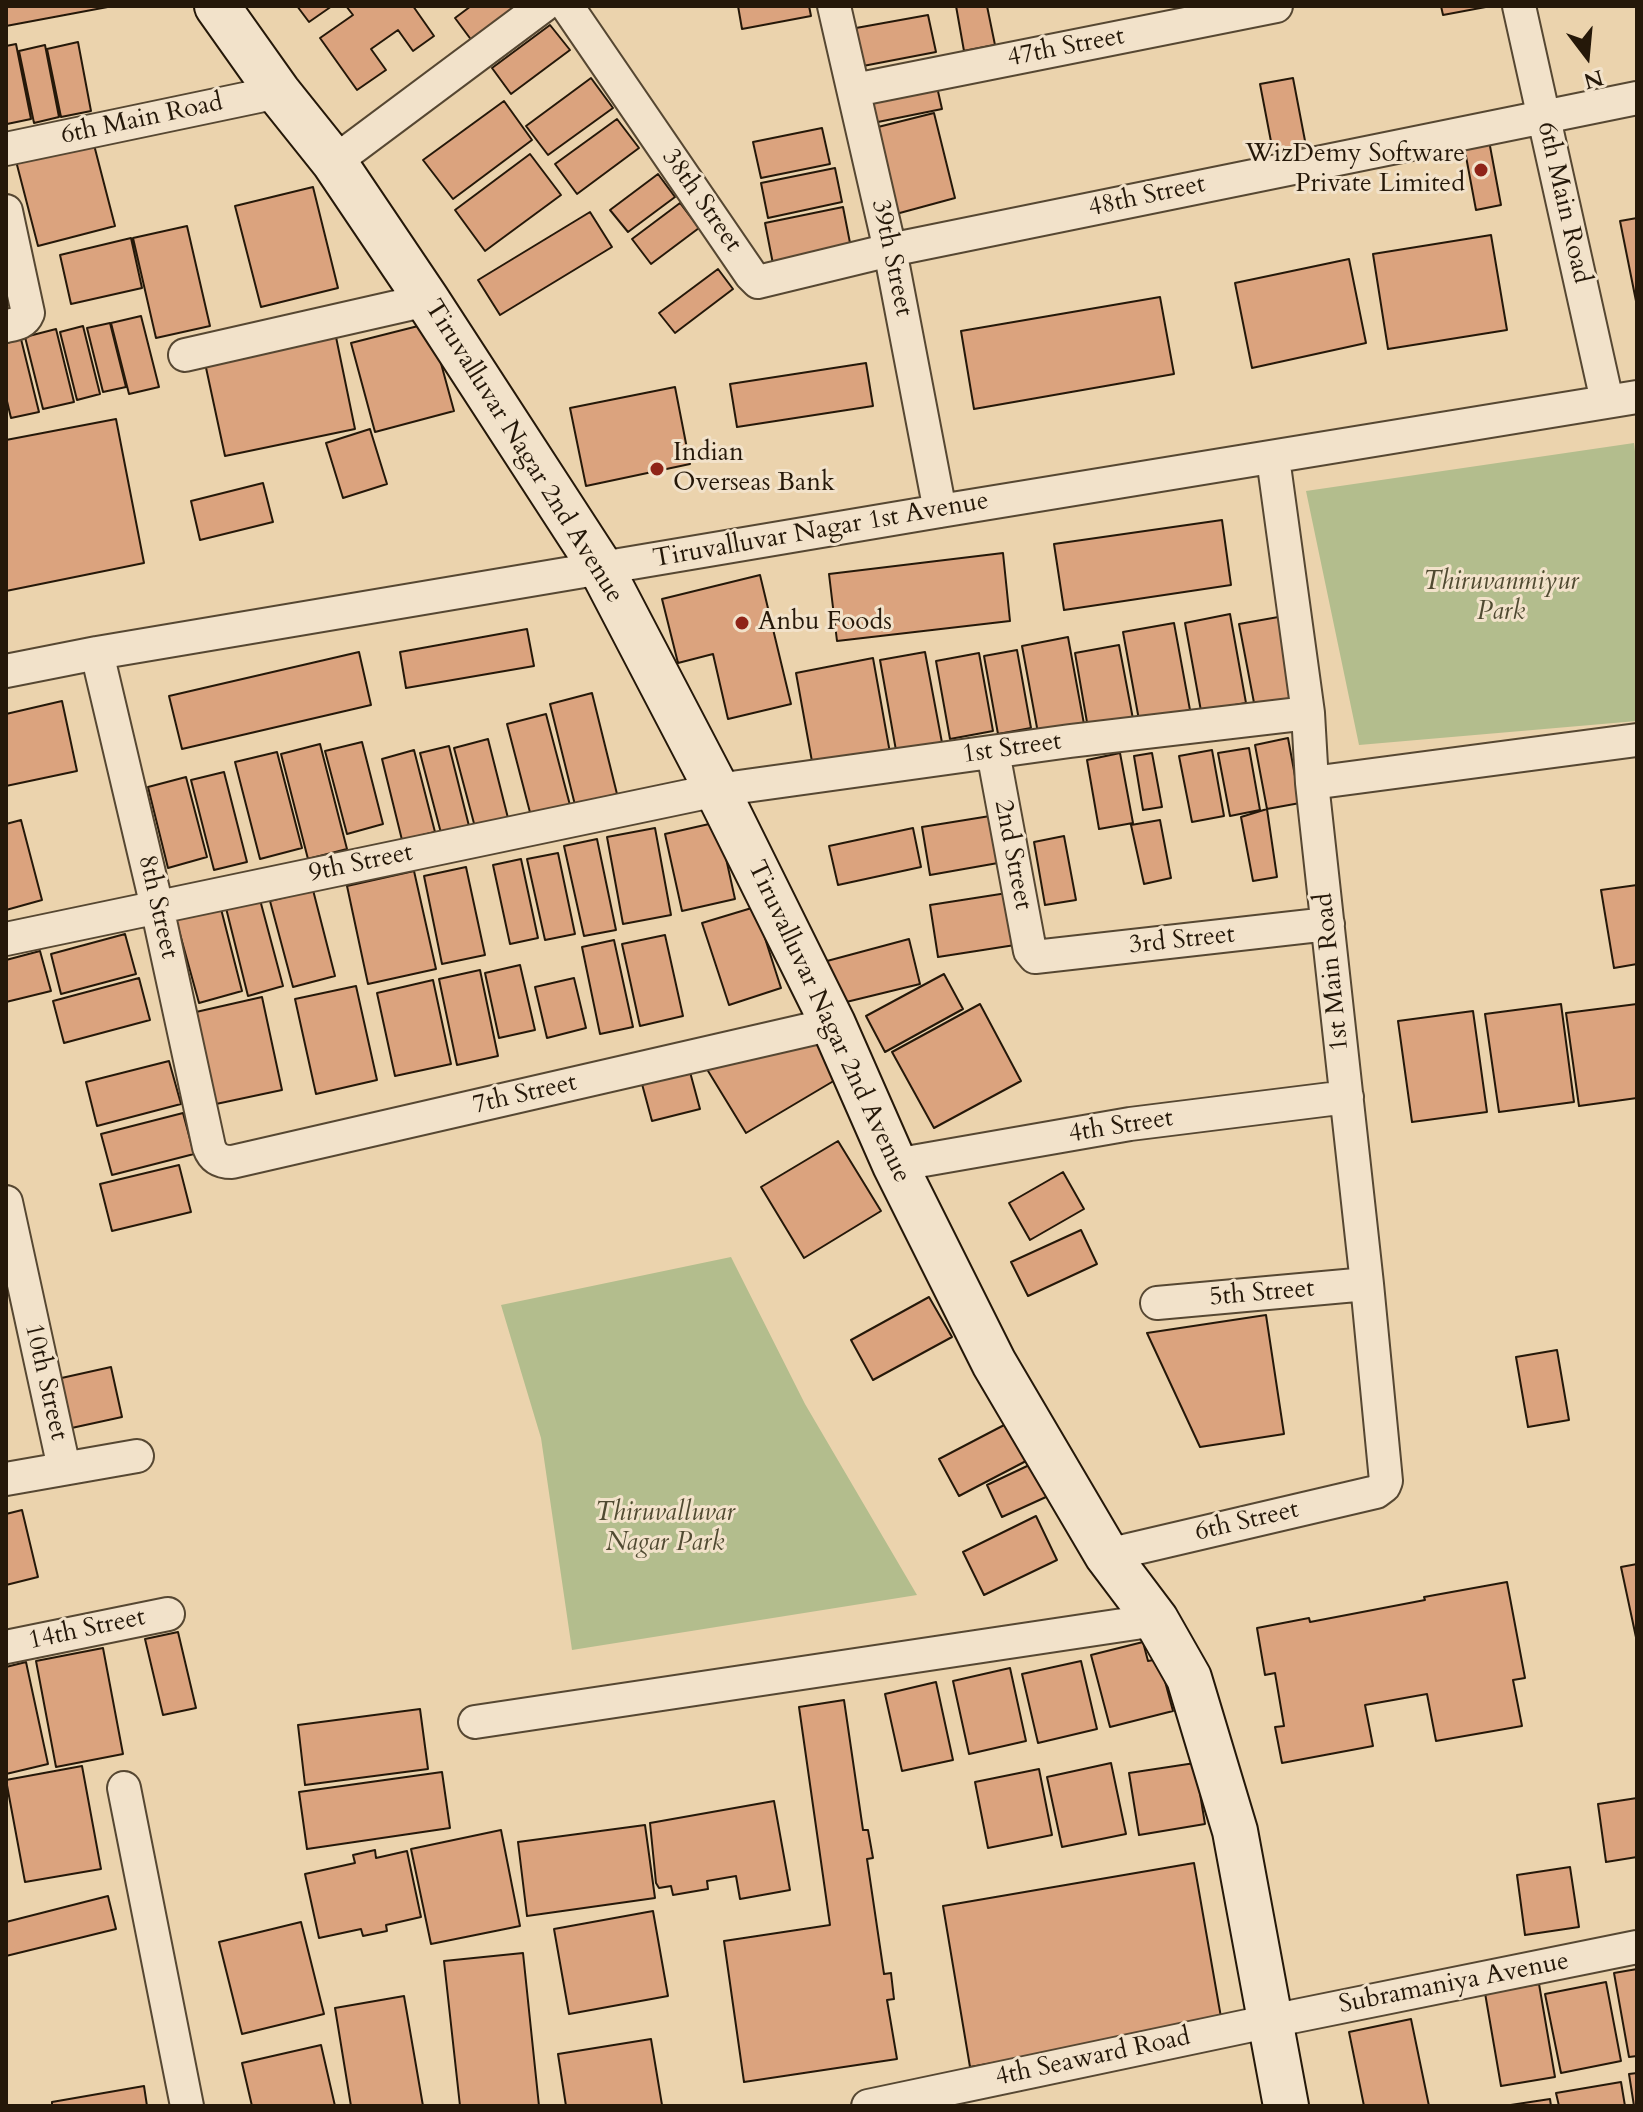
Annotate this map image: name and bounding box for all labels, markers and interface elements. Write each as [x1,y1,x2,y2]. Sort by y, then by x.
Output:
north arrow [1547,16,1627,96]
street label: 47th Street [1005,21,1127,75]
text: N [1580,62,1607,96]
street label: 6th Main Road [58,88,226,152]
street label: 6th Main Road [1529,119,1597,287]
place label: WizDemy Software Private Limited [1245,139,1465,200]
street label: 38th Street [654,143,748,259]
marker: WizDemy Software Private Limited [1472,161,1490,179]
street label: 48th Street [1086,169,1208,225]
street label: 39th Street [863,197,919,319]
street label: Tiruvalluvar Nagar 2nd Avenue [417,295,629,609]
place label: Indian Overseas Bank [673,438,835,500]
marker: Indian Overseas Bank [648,460,666,478]
street label: Tiruvalluvar Nagar 1st Avenue [651,486,991,576]
park label: Thiruvanmiyur Park [1423,567,1579,628]
place label: Anbu Foods [758,607,892,639]
marker: Anbu Foods [733,614,751,632]
street label: 1st Street [960,727,1064,771]
street label: 2nd Street [986,797,1038,913]
street label: 9th Street [306,838,416,890]
street label: 8th Street [130,852,184,962]
street label: Tiruvalluvar Nagar 2nd Avenue [740,856,916,1188]
street label: 1st Main Road [1309,891,1357,1053]
street label: 3rd Street [1128,920,1236,962]
street label: 7th Street [470,1068,580,1122]
street label: 4th Street [1067,1103,1175,1151]
street label: 5th Street [1208,1274,1316,1314]
street label: 10th Street [16,1321,74,1443]
street label: 6th Street [1192,1495,1302,1549]
park label: Thiruvalluvar Nagar Park [595,1498,735,1560]
street label: 14th Street [26,1602,148,1658]
street label: Subramaniya Avenue [1336,1946,1572,2022]
street label: 4th Seaward Road [993,2022,1193,2094]

